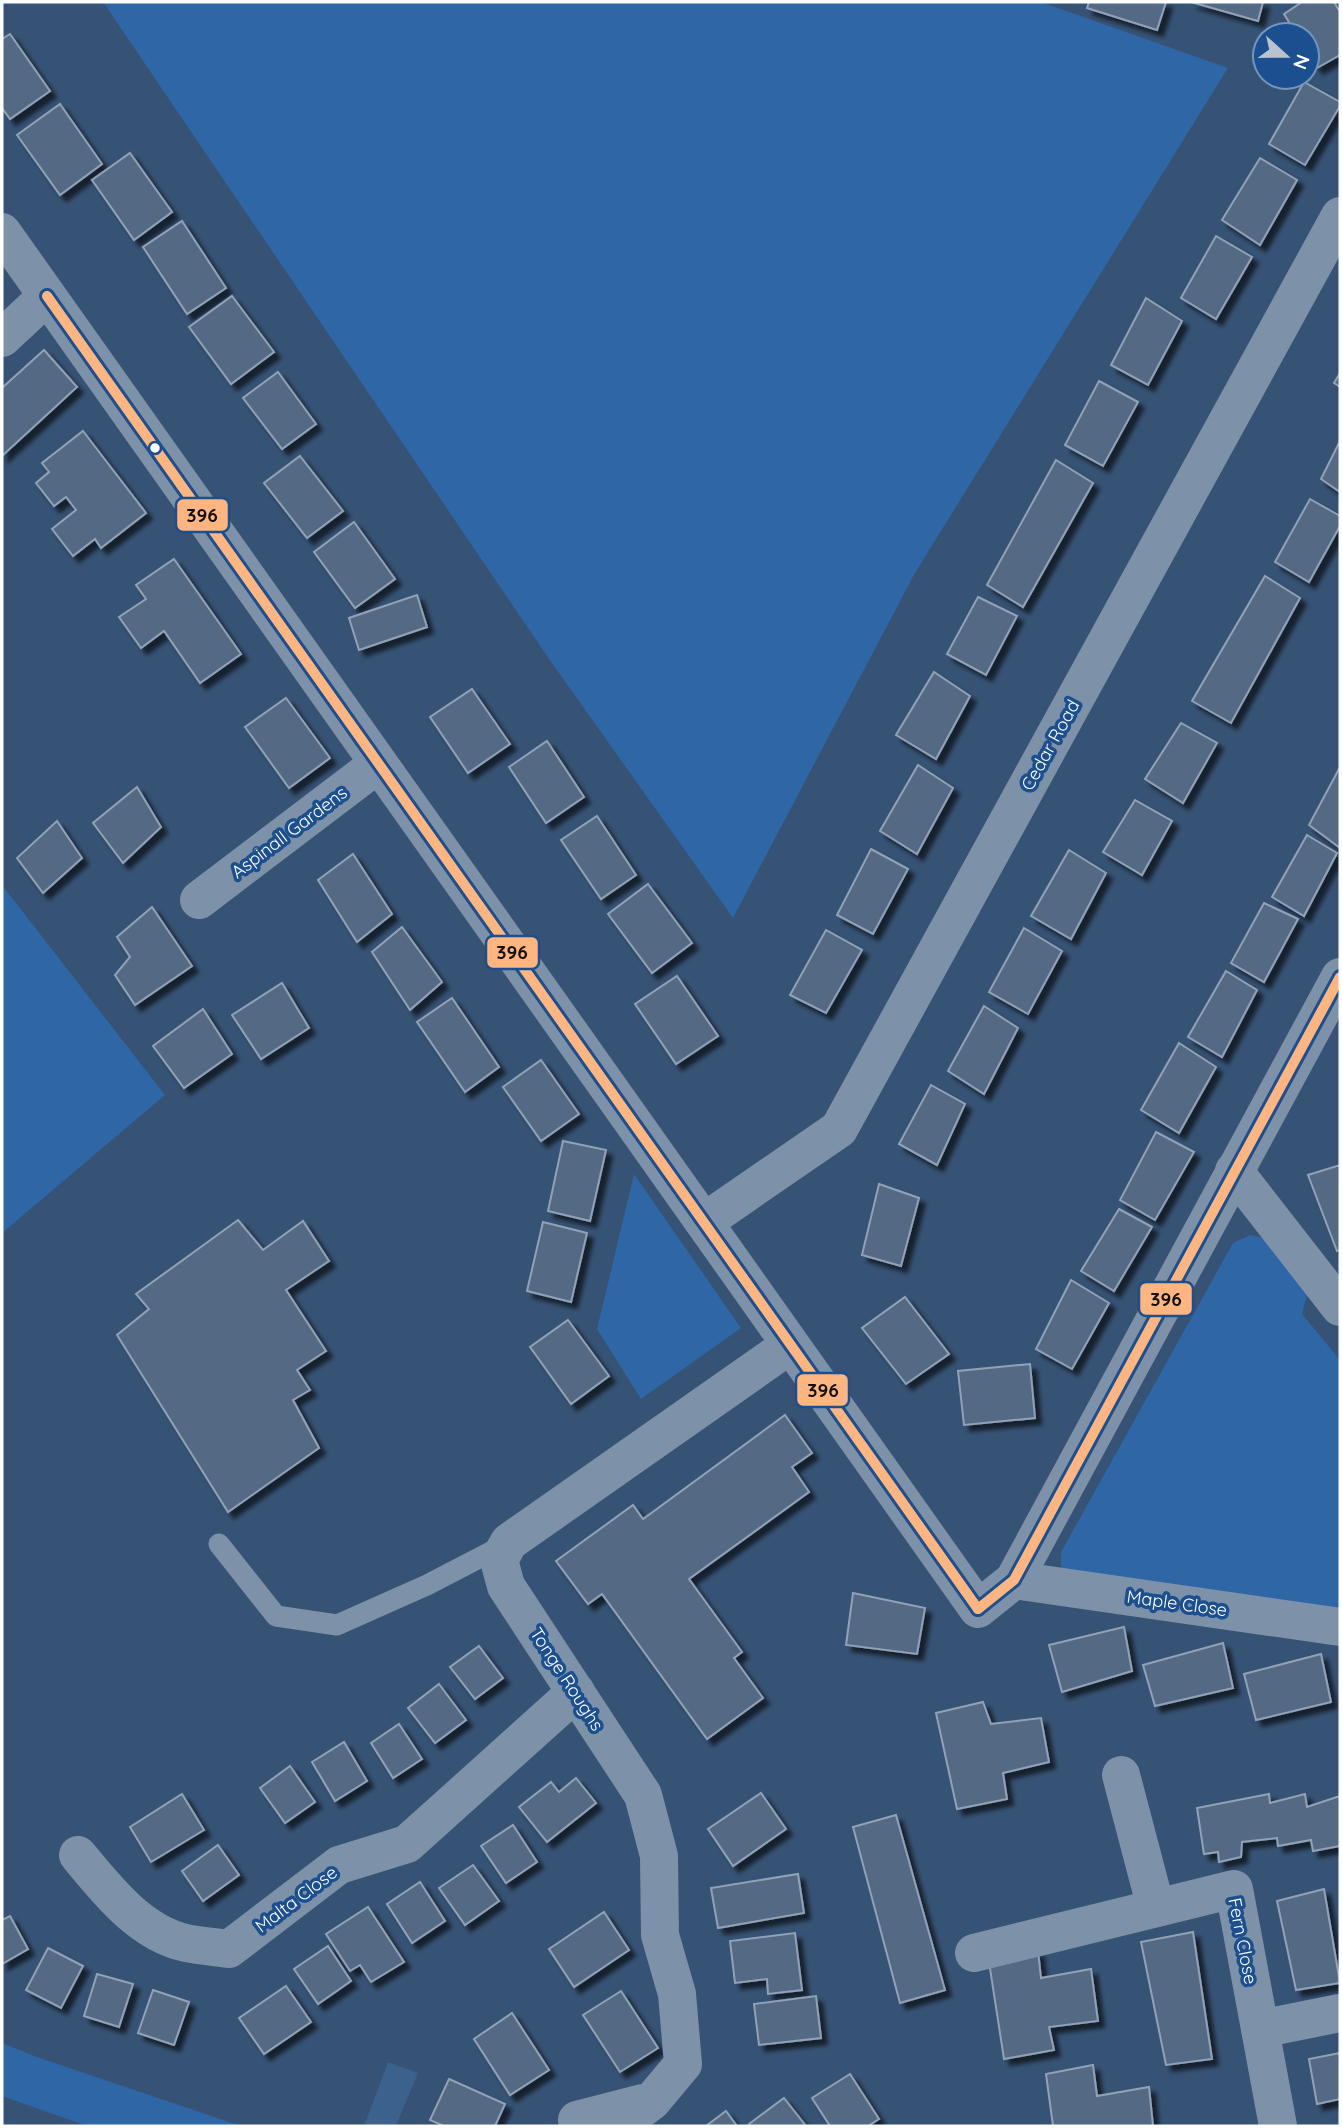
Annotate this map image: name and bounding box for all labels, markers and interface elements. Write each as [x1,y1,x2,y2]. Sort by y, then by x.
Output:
north arrow [1251,21,1321,91]
text: N [1288,51,1316,73]
unlabelled marker [148,441,162,455]
line badge: 396 [176,498,229,532]
text: 396 [186,503,218,527]
street label: Cedar Road [1016,696,1084,794]
street label: Aspinall Gardens [226,781,352,883]
line badge: 396 [486,936,539,969]
text: 396 [496,940,528,964]
line badge: 396 [1139,1282,1193,1316]
text: 396 [1150,1287,1182,1311]
line badge: 396 [796,1373,849,1407]
text: 396 [807,1378,839,1402]
street label: Maple Close [1125,1585,1229,1621]
street label: Tonge Roughs [525,1623,609,1735]
street label: Malta Close [250,1861,342,1937]
street label: Fern Close [1223,1896,1263,1986]

